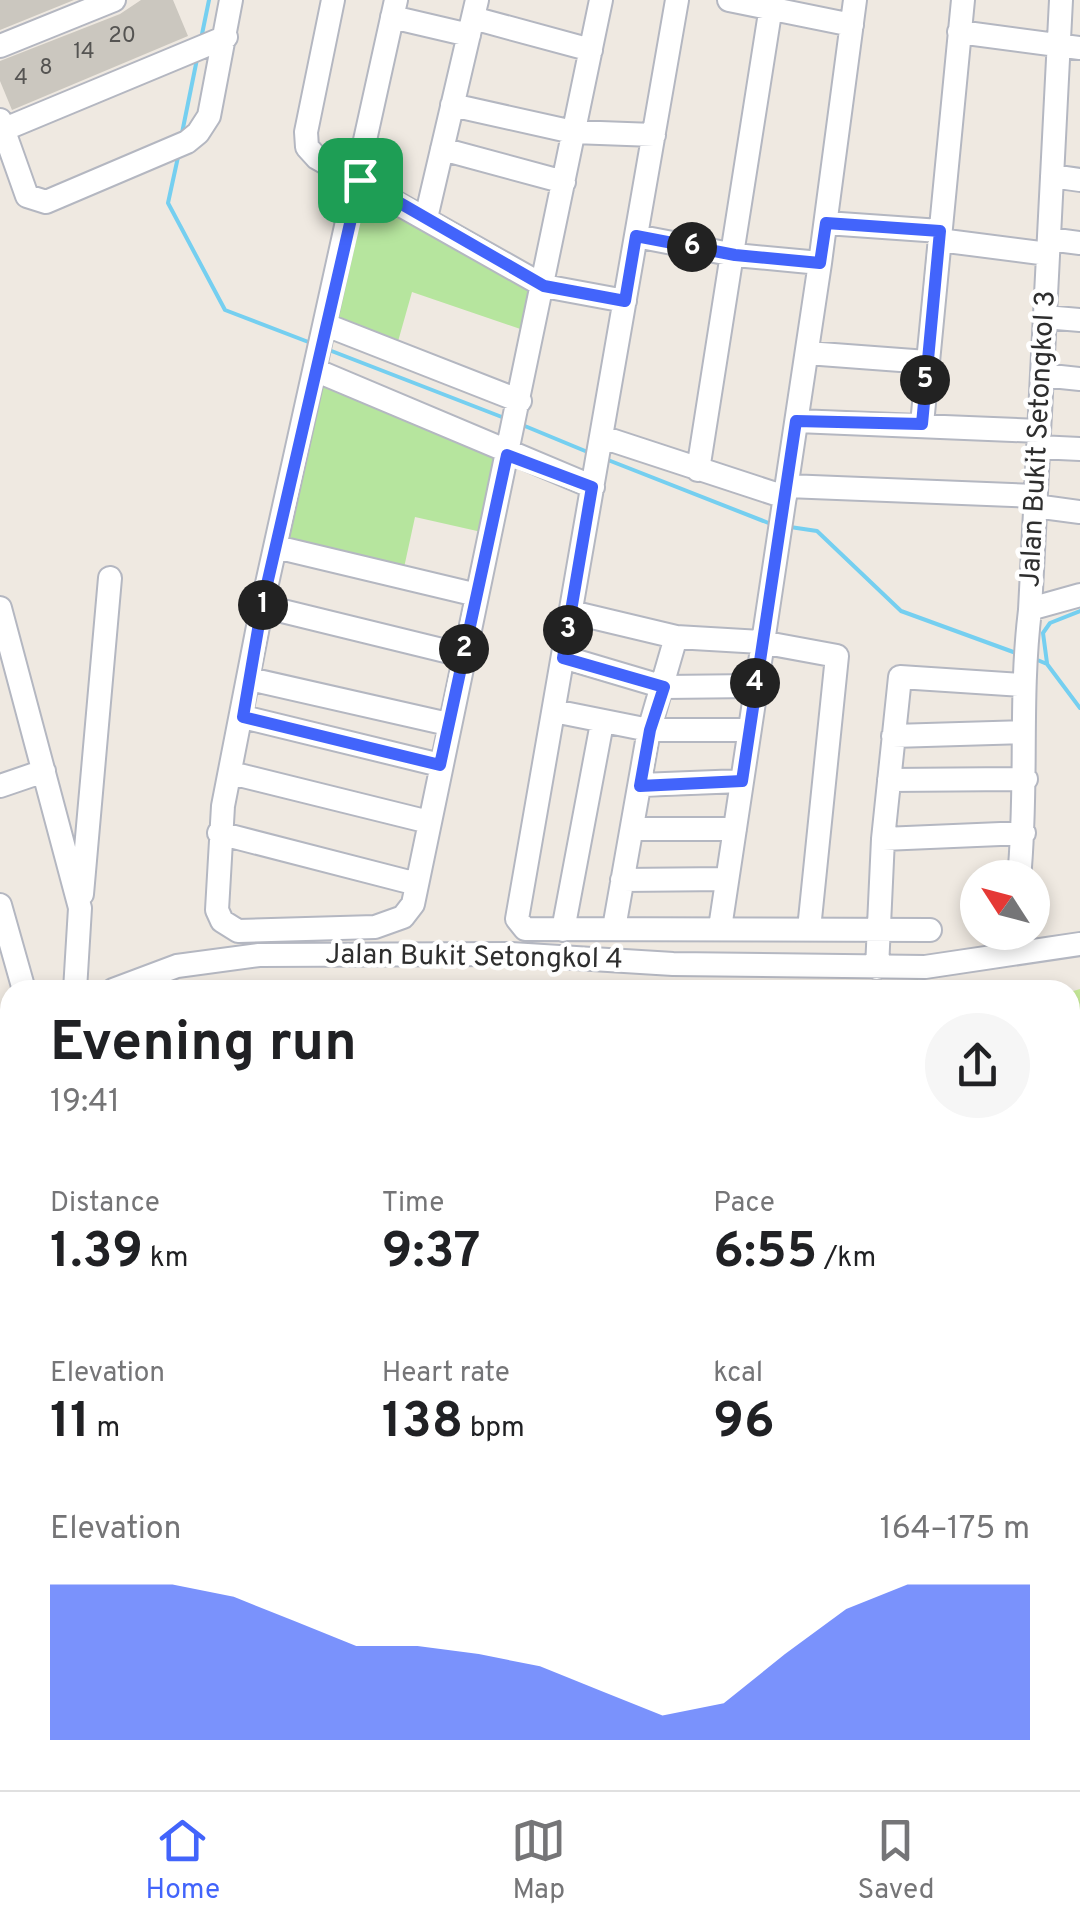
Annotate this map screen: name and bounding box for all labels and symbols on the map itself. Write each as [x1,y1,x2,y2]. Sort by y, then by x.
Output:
house number: 20 [108,23,136,50]
house number: 14 [73,39,95,66]
house number: 8 [39,55,53,82]
house number: 4 [14,65,28,92]
pin [318,138,403,223]
pin: 6 [667,222,717,272]
street label: Jalan Bukit Setongkol 3 [1013,290,1065,588]
pin: 5 [900,355,950,405]
pin: 1 [238,580,288,630]
pin: 3 [543,605,593,655]
pin: 2 [439,624,489,674]
pin: 4 [730,658,780,708]
north arrow [960,860,1050,950]
street label: Jalan Bukit Setongkol 4 [325,937,623,979]

